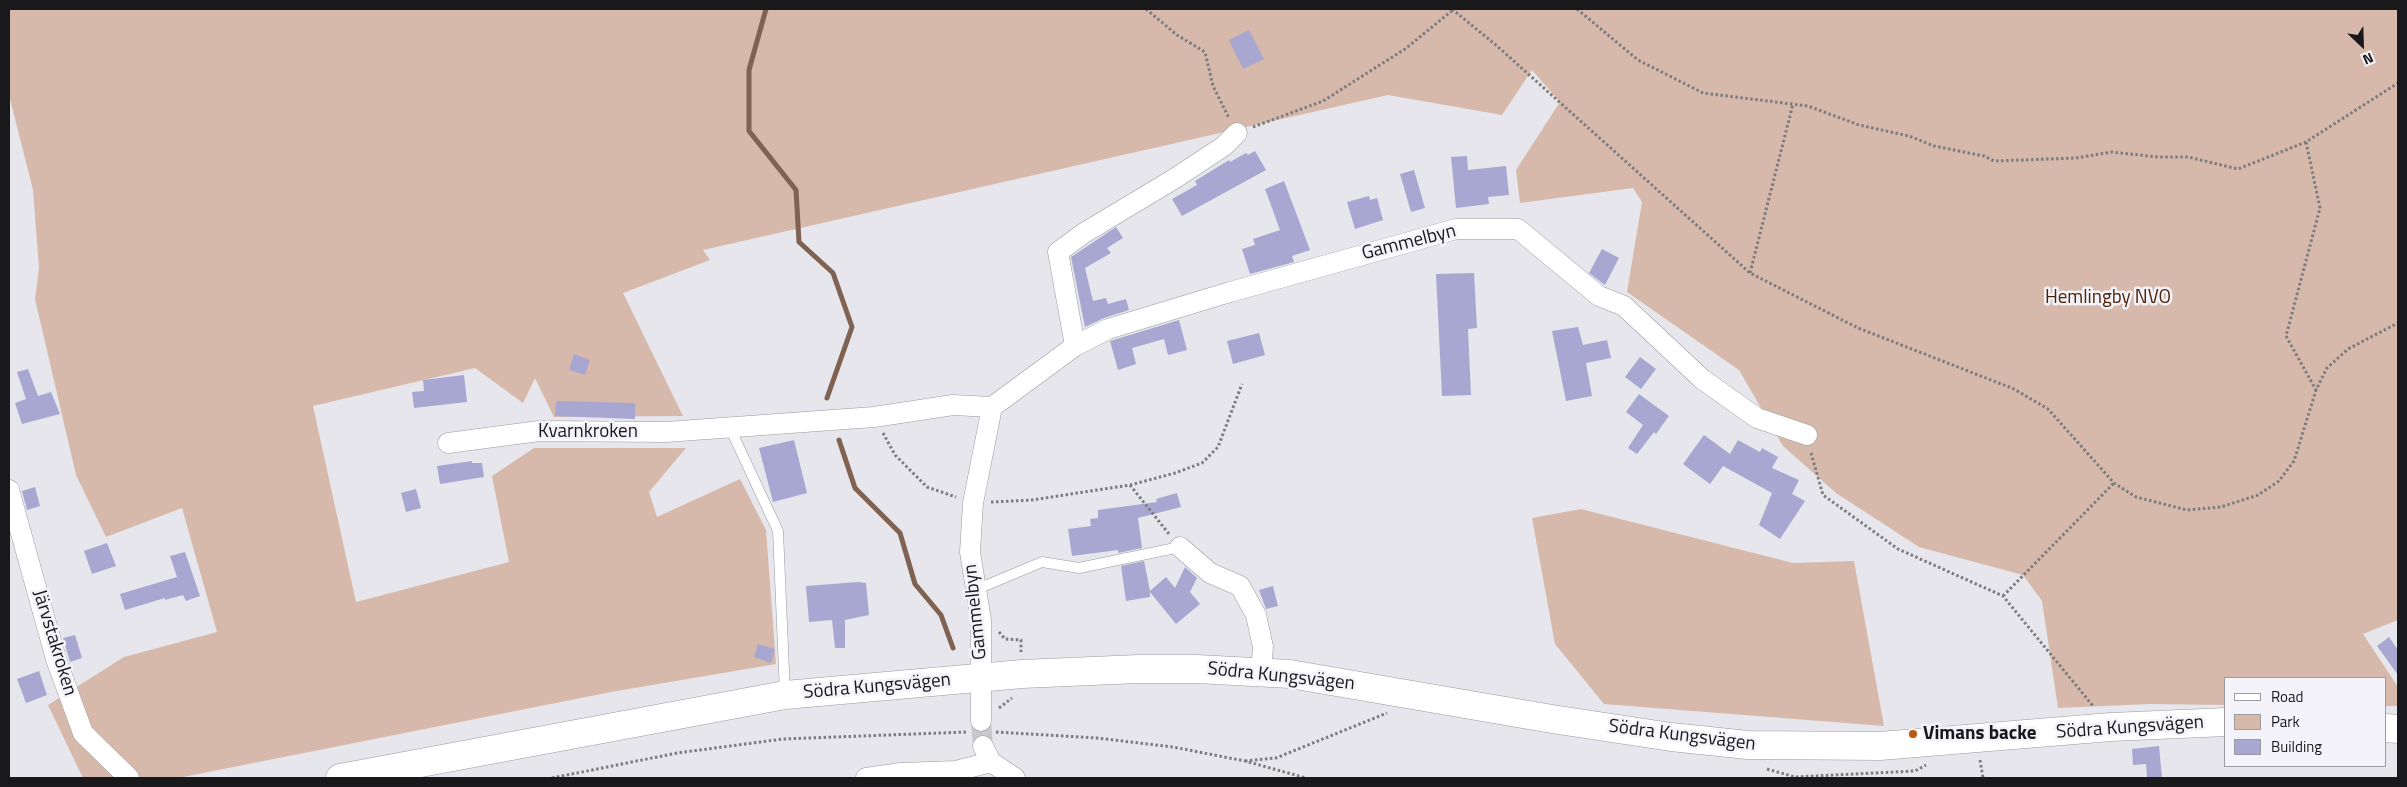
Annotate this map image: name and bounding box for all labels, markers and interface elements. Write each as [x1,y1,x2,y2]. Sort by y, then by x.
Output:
north arrow [2337,20,2387,70]
text: N [2360,48,2377,71]
street label: Gammelbyn [1360,220,1458,266]
park label: Hemlingby NVO [2045,287,2171,309]
street label: Kvarnkroken [538,421,638,443]
street label: Gammelbyn [960,563,992,661]
street label: Järvstakroken [27,587,81,699]
street label: Södra Kungsvägen [1206,658,1356,696]
street label: Södra Kungsvägen [802,669,952,705]
legend [2224,677,2387,767]
text: Road [2271,685,2303,708]
text: Park [2271,710,2300,733]
street label: Södra Kungsvägen [2055,711,2205,745]
street label: Södra Kungsvägen [1607,716,1757,756]
place label: Vimans backe [1923,723,2036,745]
marker: Vimans backe [1907,728,1919,740]
text: Building [2271,735,2322,758]

